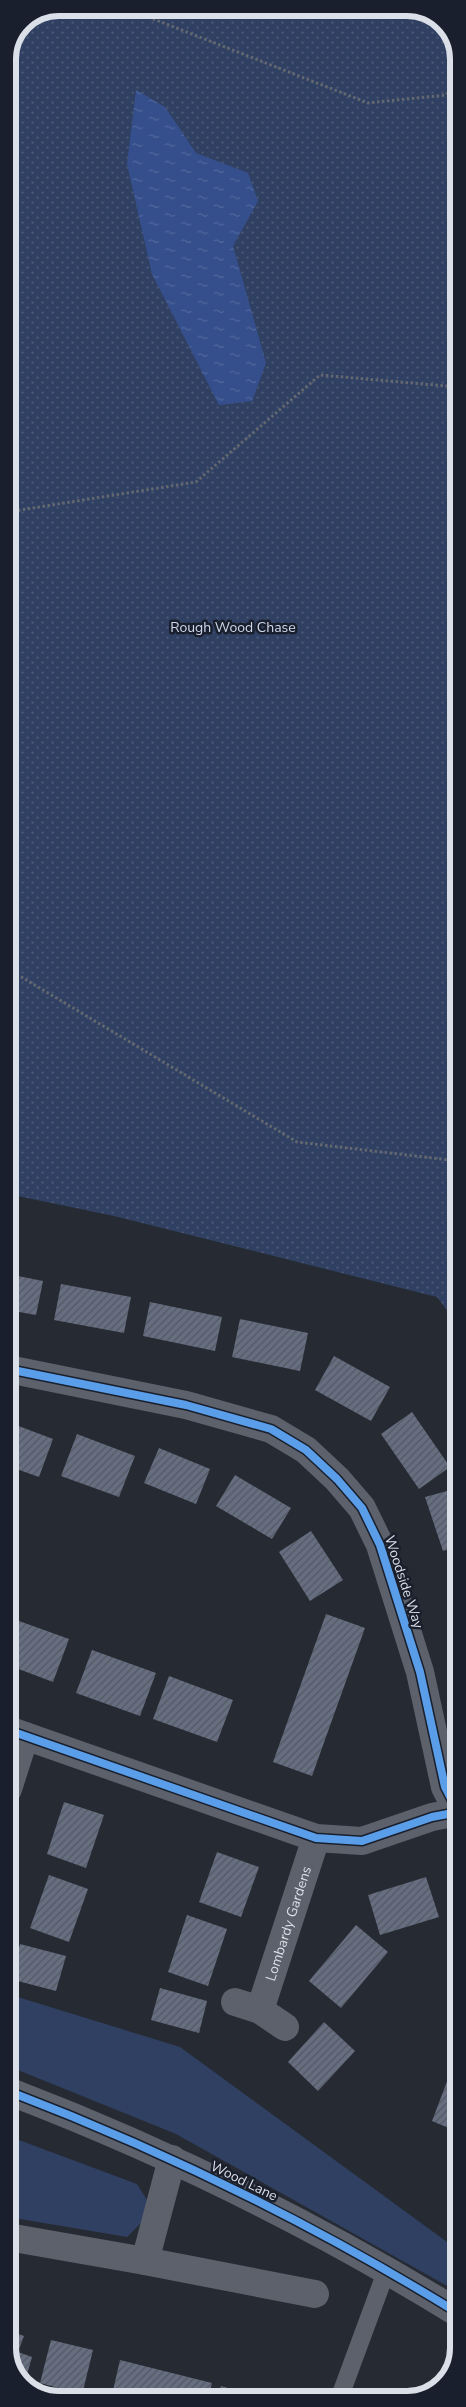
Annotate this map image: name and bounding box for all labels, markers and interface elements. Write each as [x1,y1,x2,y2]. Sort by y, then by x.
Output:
park label: Rough Wood Chase [170,618,296,637]
street label: Woodside Way [380,1533,428,1632]
street label: Lombardy Gardens [261,1863,316,1983]
street label: Wood Lane [207,2157,281,2205]

